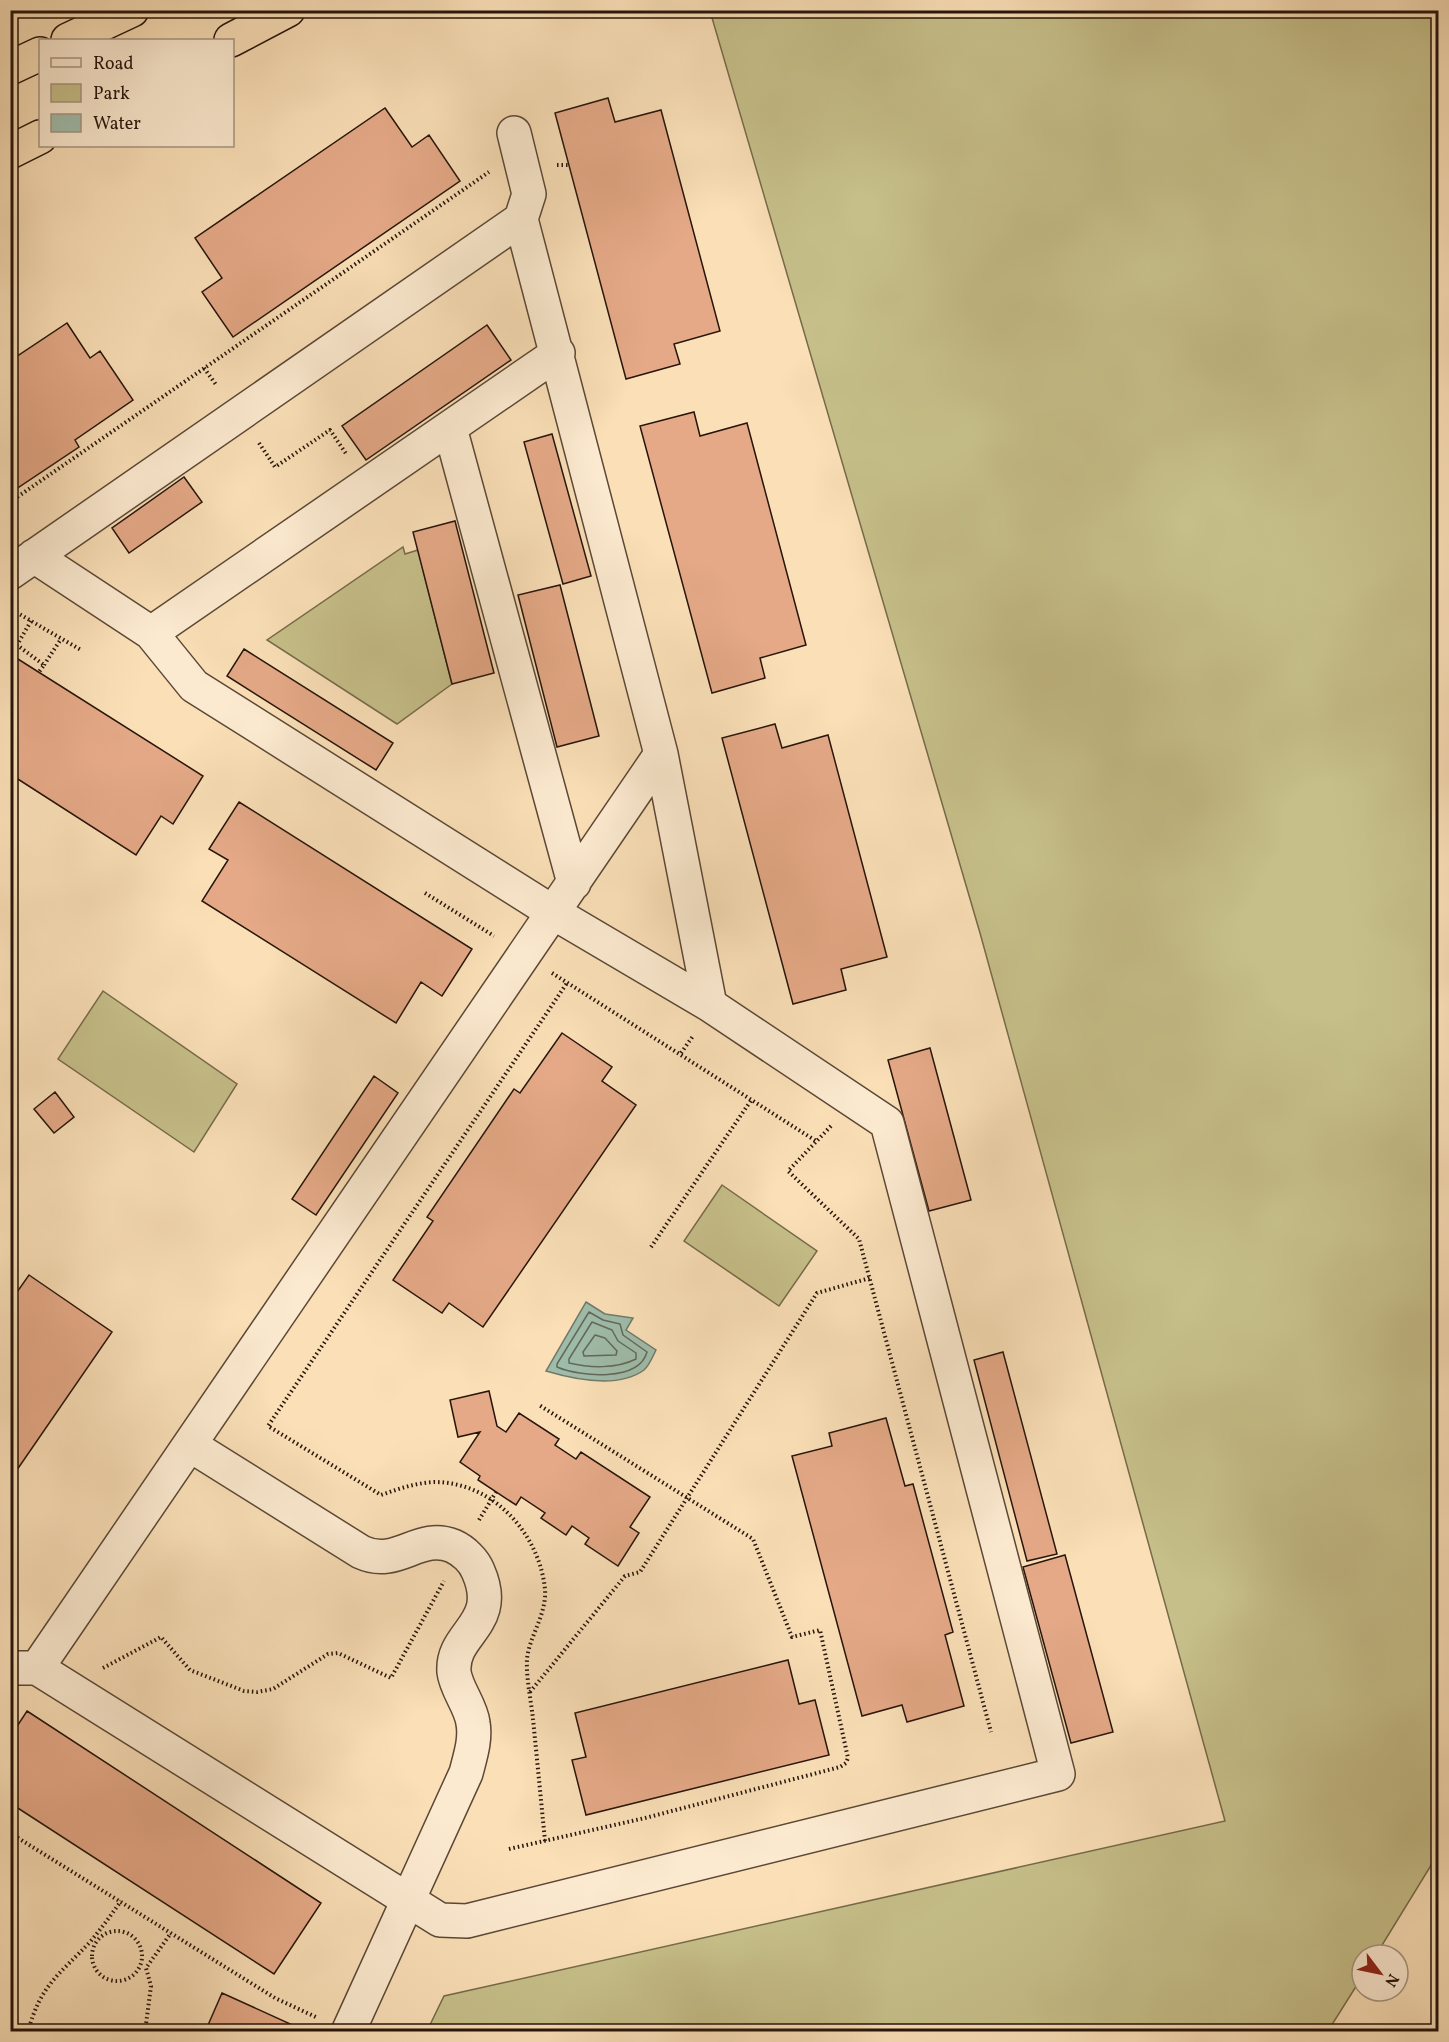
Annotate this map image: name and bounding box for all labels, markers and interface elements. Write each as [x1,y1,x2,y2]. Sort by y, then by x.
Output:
legend [39,39,234,147]
text: Road [93,52,134,77]
text: Park [93,82,130,107]
text: Water [93,112,141,137]
north arrow [1350,1943,1410,2003]
text: N [1378,1969,1403,1991]

